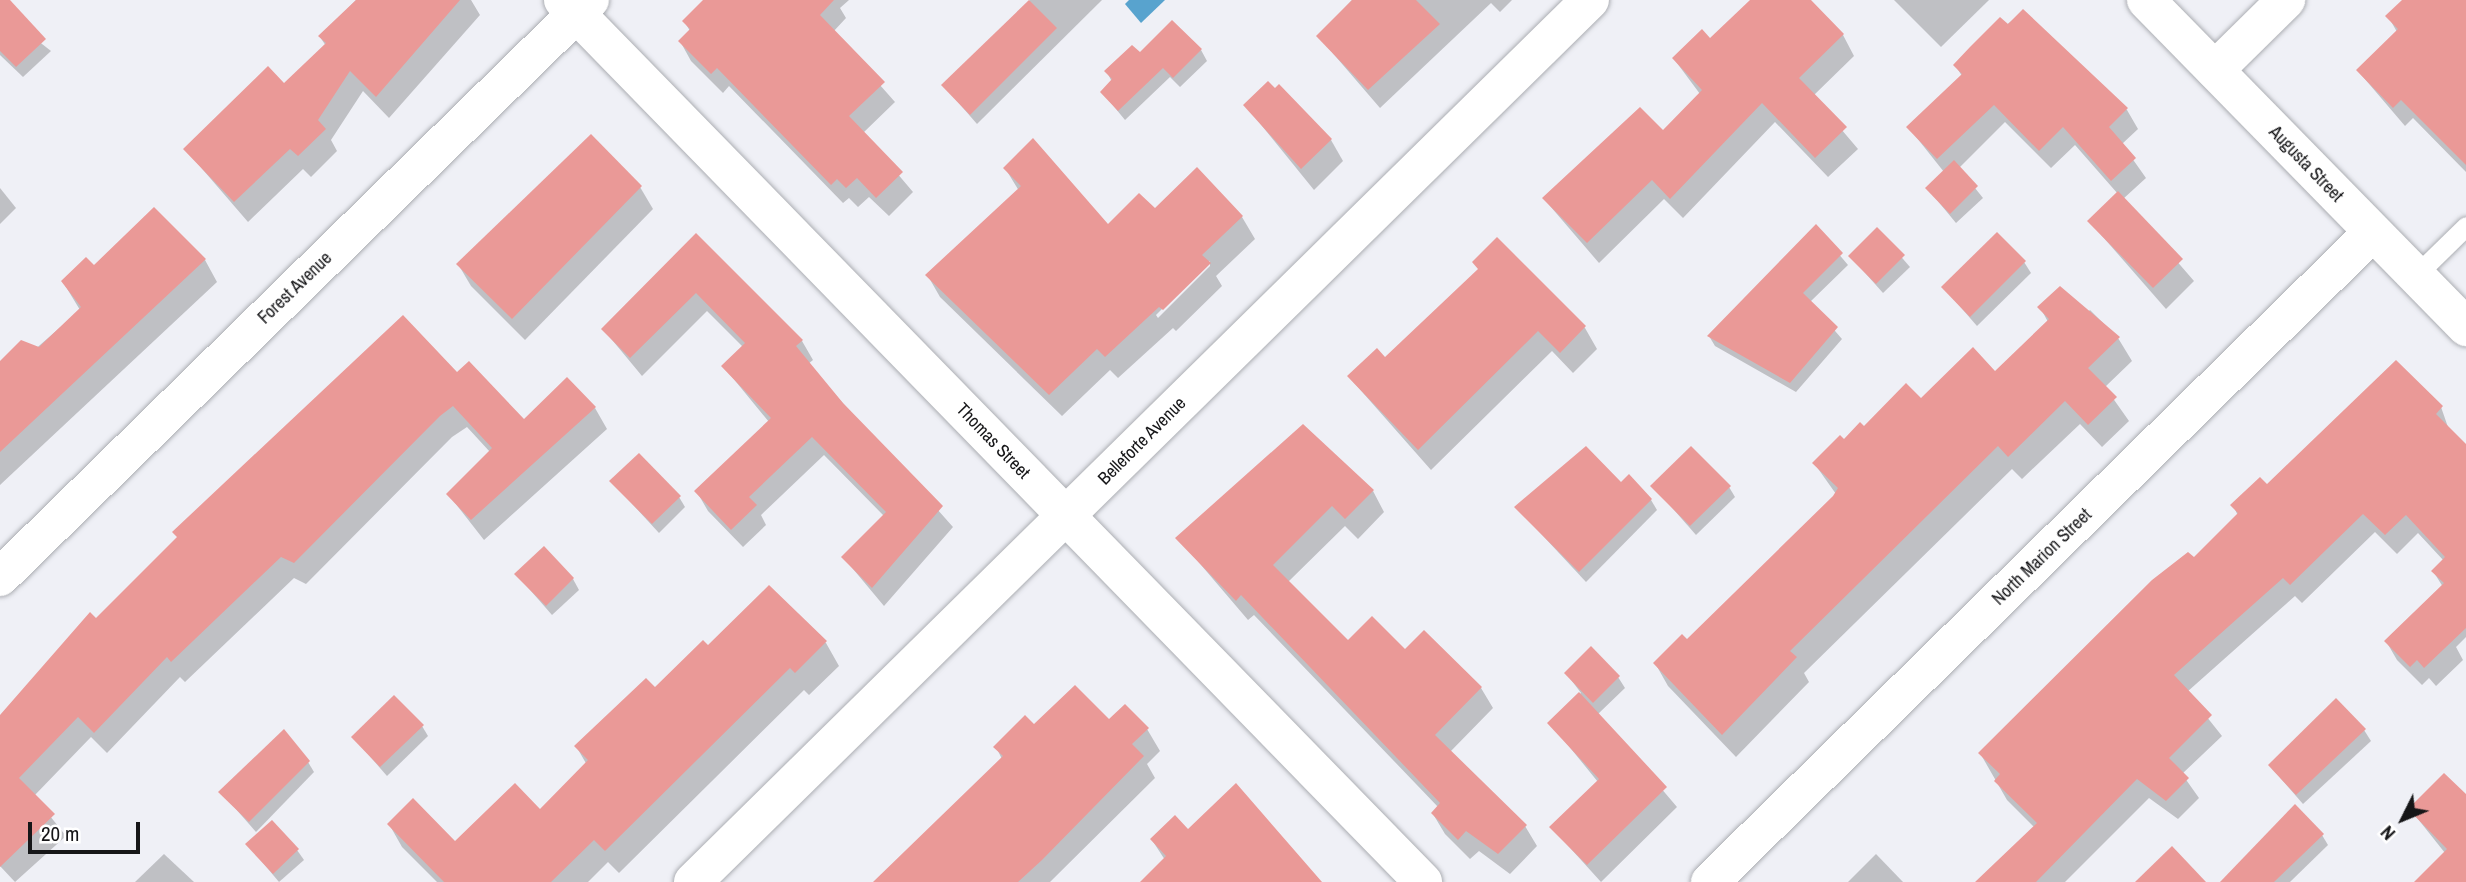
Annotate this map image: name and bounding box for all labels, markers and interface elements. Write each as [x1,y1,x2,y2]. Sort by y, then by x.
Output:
street label: Augusta Street [2264,121,2348,207]
street label: Forest Avenue [253,247,337,329]
street label: Belleforte Avenue [1093,392,1191,490]
street label: Thomas Street [952,399,1034,483]
street label: North Marion Street [1988,504,2096,610]
north arrow [2368,784,2438,854]
scale bar [32,808,144,852]
text: 20 m [41,819,79,848]
text: N [2374,820,2401,846]

